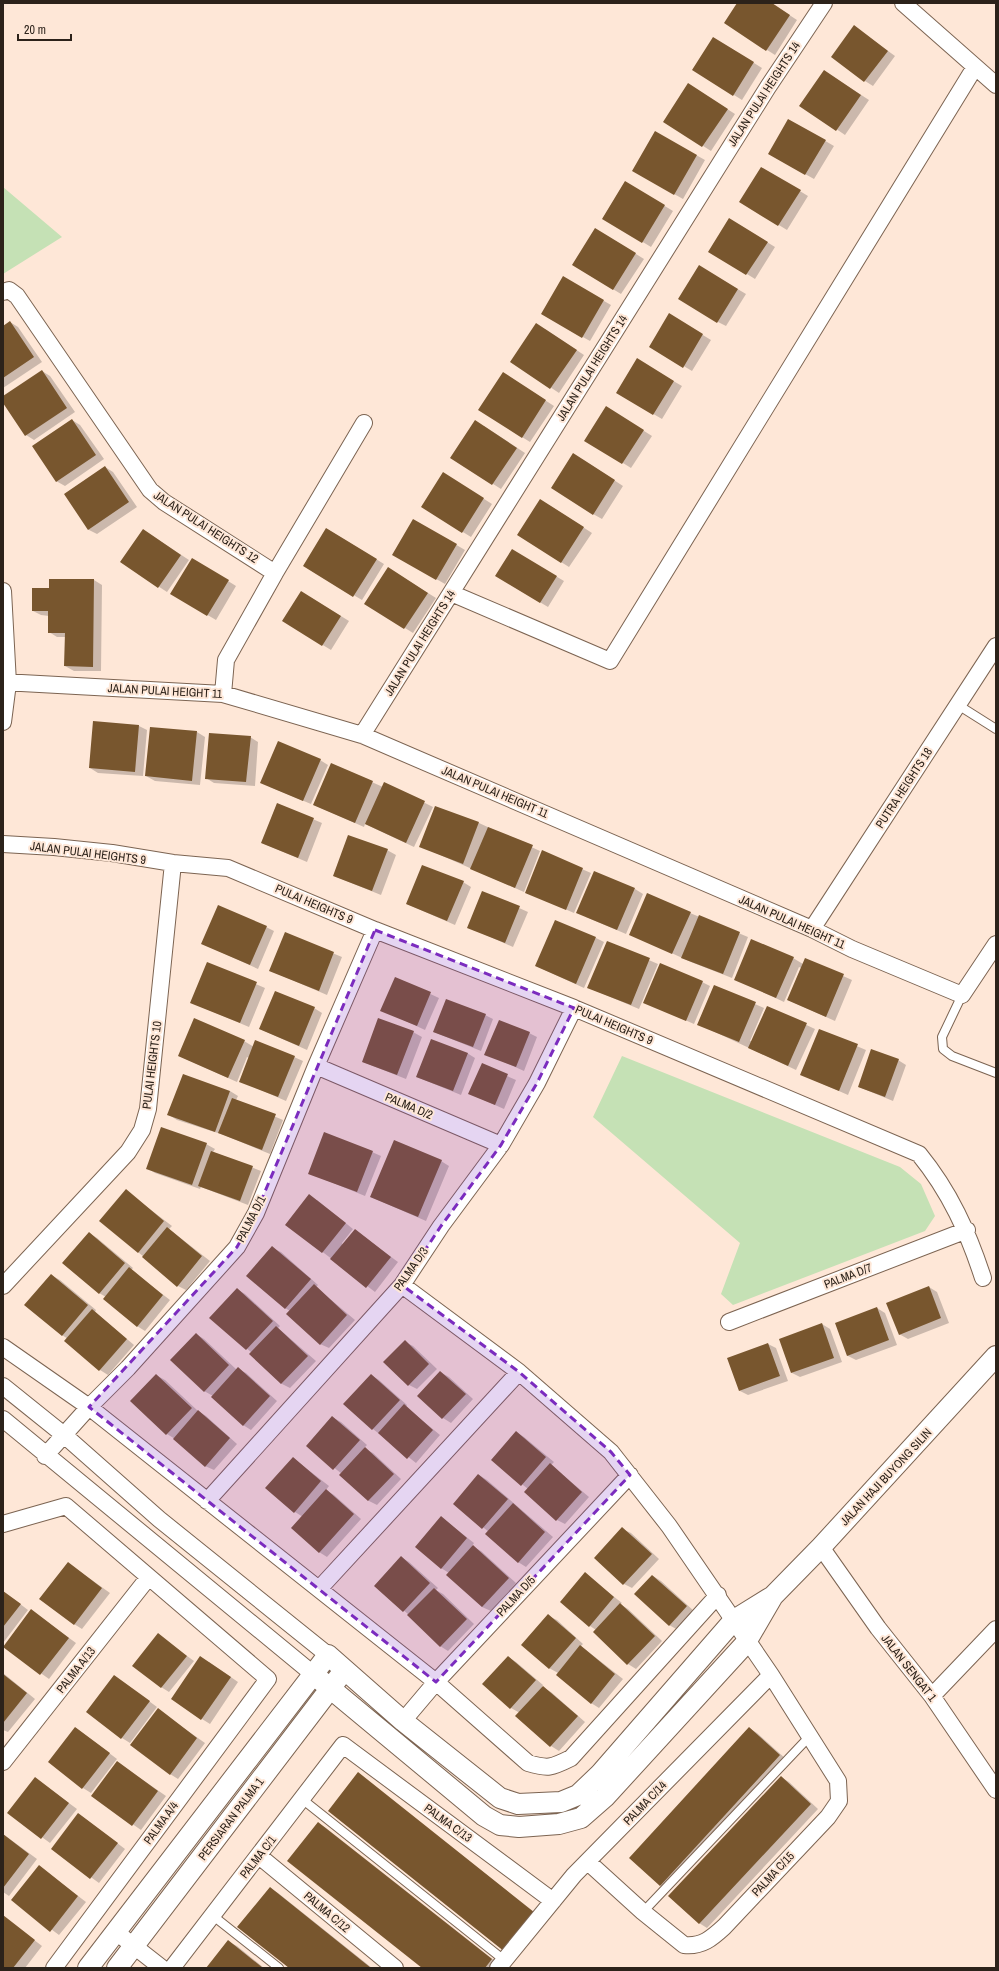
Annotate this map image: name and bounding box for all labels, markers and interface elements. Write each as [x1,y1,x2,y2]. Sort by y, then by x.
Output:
scale bar [18,16,71,42]
text: 20 m [24,22,46,38]
street label: JALAN PULAI HEIGHTS 14 [724,38,804,150]
street label: JALAN PULAI HEIGHTS 14 [553,312,631,424]
street label: JALAN PULAI HEIGHTS 12 [150,487,262,567]
street label: JALAN PULAI HEIGHTS 14 [381,587,459,699]
street label: JALAN PULAI HEIGHT 11 [107,680,223,702]
street label: PUTRA HEIGHTS 18 [872,745,936,831]
street label: JALAN PULAI HEIGHT 11 [439,762,551,822]
street label: JALAN PULAI HEIGHTS 9 [29,838,147,868]
street label: PULAI HEIGHTS 9 [273,880,355,928]
street label: JALAN PULAI HEIGHT 11 [736,891,848,953]
street label: PULAI HEIGHTS 9 [573,1001,655,1049]
street label: PULAI HEIGHTS 10 [139,1020,165,1110]
street label: PALMA D/2 [383,1089,435,1123]
street label: PALMA D/1 [232,1193,270,1245]
street label: PALMA D/3 [390,1244,432,1294]
street label: PALMA D/7 [822,1259,875,1292]
street label: JALAN HAJI BUYONG SILIN [837,1425,935,1529]
street label: PALMA D/5 [493,1572,539,1620]
street label: JALAN SENGAT 1 [878,1631,941,1705]
street label: PALMA A/13 [53,1644,99,1696]
street label: PERSIARAN PALMA 1 [195,1774,268,1864]
street label: PALMA C/14 [620,1777,670,1829]
street label: PALMA A/4 [140,1798,182,1848]
street label: PALMA C/13 [421,1800,475,1846]
street label: PALMA C/1 [236,1832,280,1882]
street label: PALMA C/15 [748,1848,798,1900]
street label: PALMA C/12 [301,1888,353,1936]

